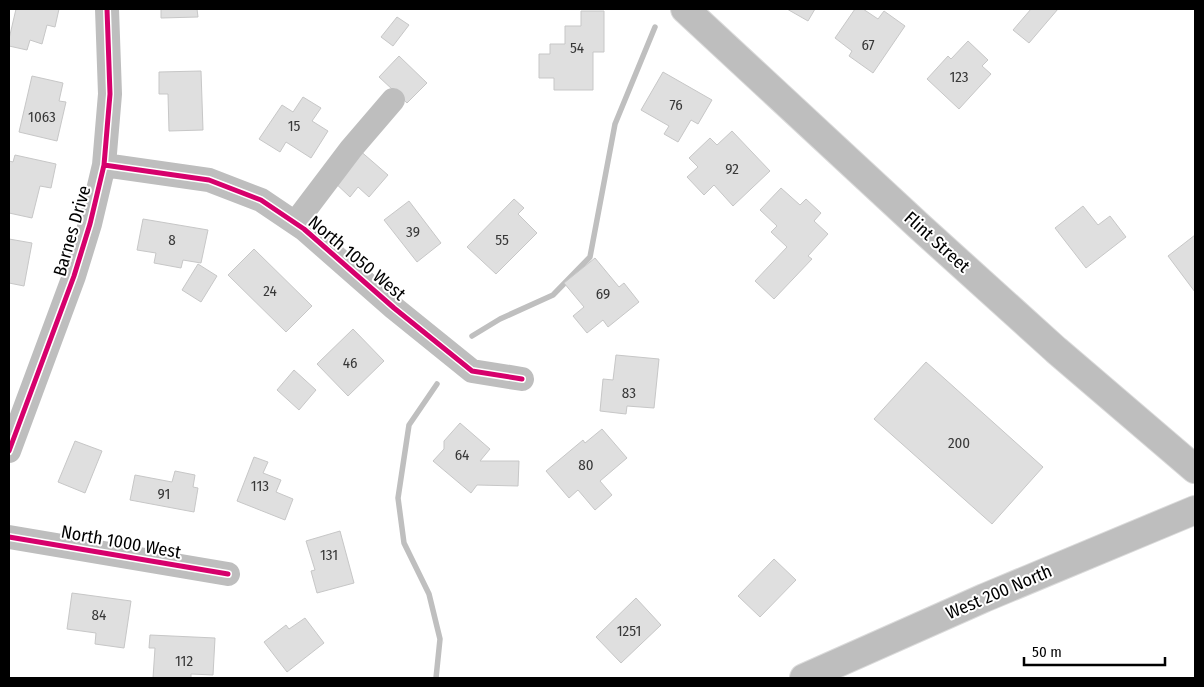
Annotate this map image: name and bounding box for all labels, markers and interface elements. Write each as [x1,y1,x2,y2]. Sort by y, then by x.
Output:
house number: 67 [861,36,875,54]
house number: 54 [570,39,584,57]
house number: 123 [949,68,969,86]
house number: 76 [669,96,683,114]
house number: 1063 [28,108,56,126]
house number: 15 [288,117,300,135]
house number: 92 [725,160,739,178]
street label: Barnes Drive [49,183,95,279]
street label: Flint Street [900,207,974,277]
street label: North 1050 West [304,211,410,305]
house number: 39 [406,223,420,241]
house number: 8 [168,231,176,249]
house number: 55 [495,231,509,249]
house number: 24 [263,282,277,300]
house number: 69 [596,285,610,303]
house number: 46 [343,354,357,372]
house number: 83 [622,384,636,402]
house number: 200 [948,434,970,452]
house number: 64 [455,446,469,464]
house number: 80 [578,456,594,474]
house number: 113 [251,477,269,495]
house number: 91 [158,485,170,503]
street label: North 1000 West [59,521,183,563]
house number: 131 [320,546,338,564]
street label: West 200 North [943,560,1055,624]
house number: 84 [92,606,106,624]
house number: 1251 [617,622,641,640]
scale bar [1024,634,1165,666]
text: 50 m [1032,643,1062,661]
house number: 112 [175,652,193,670]

